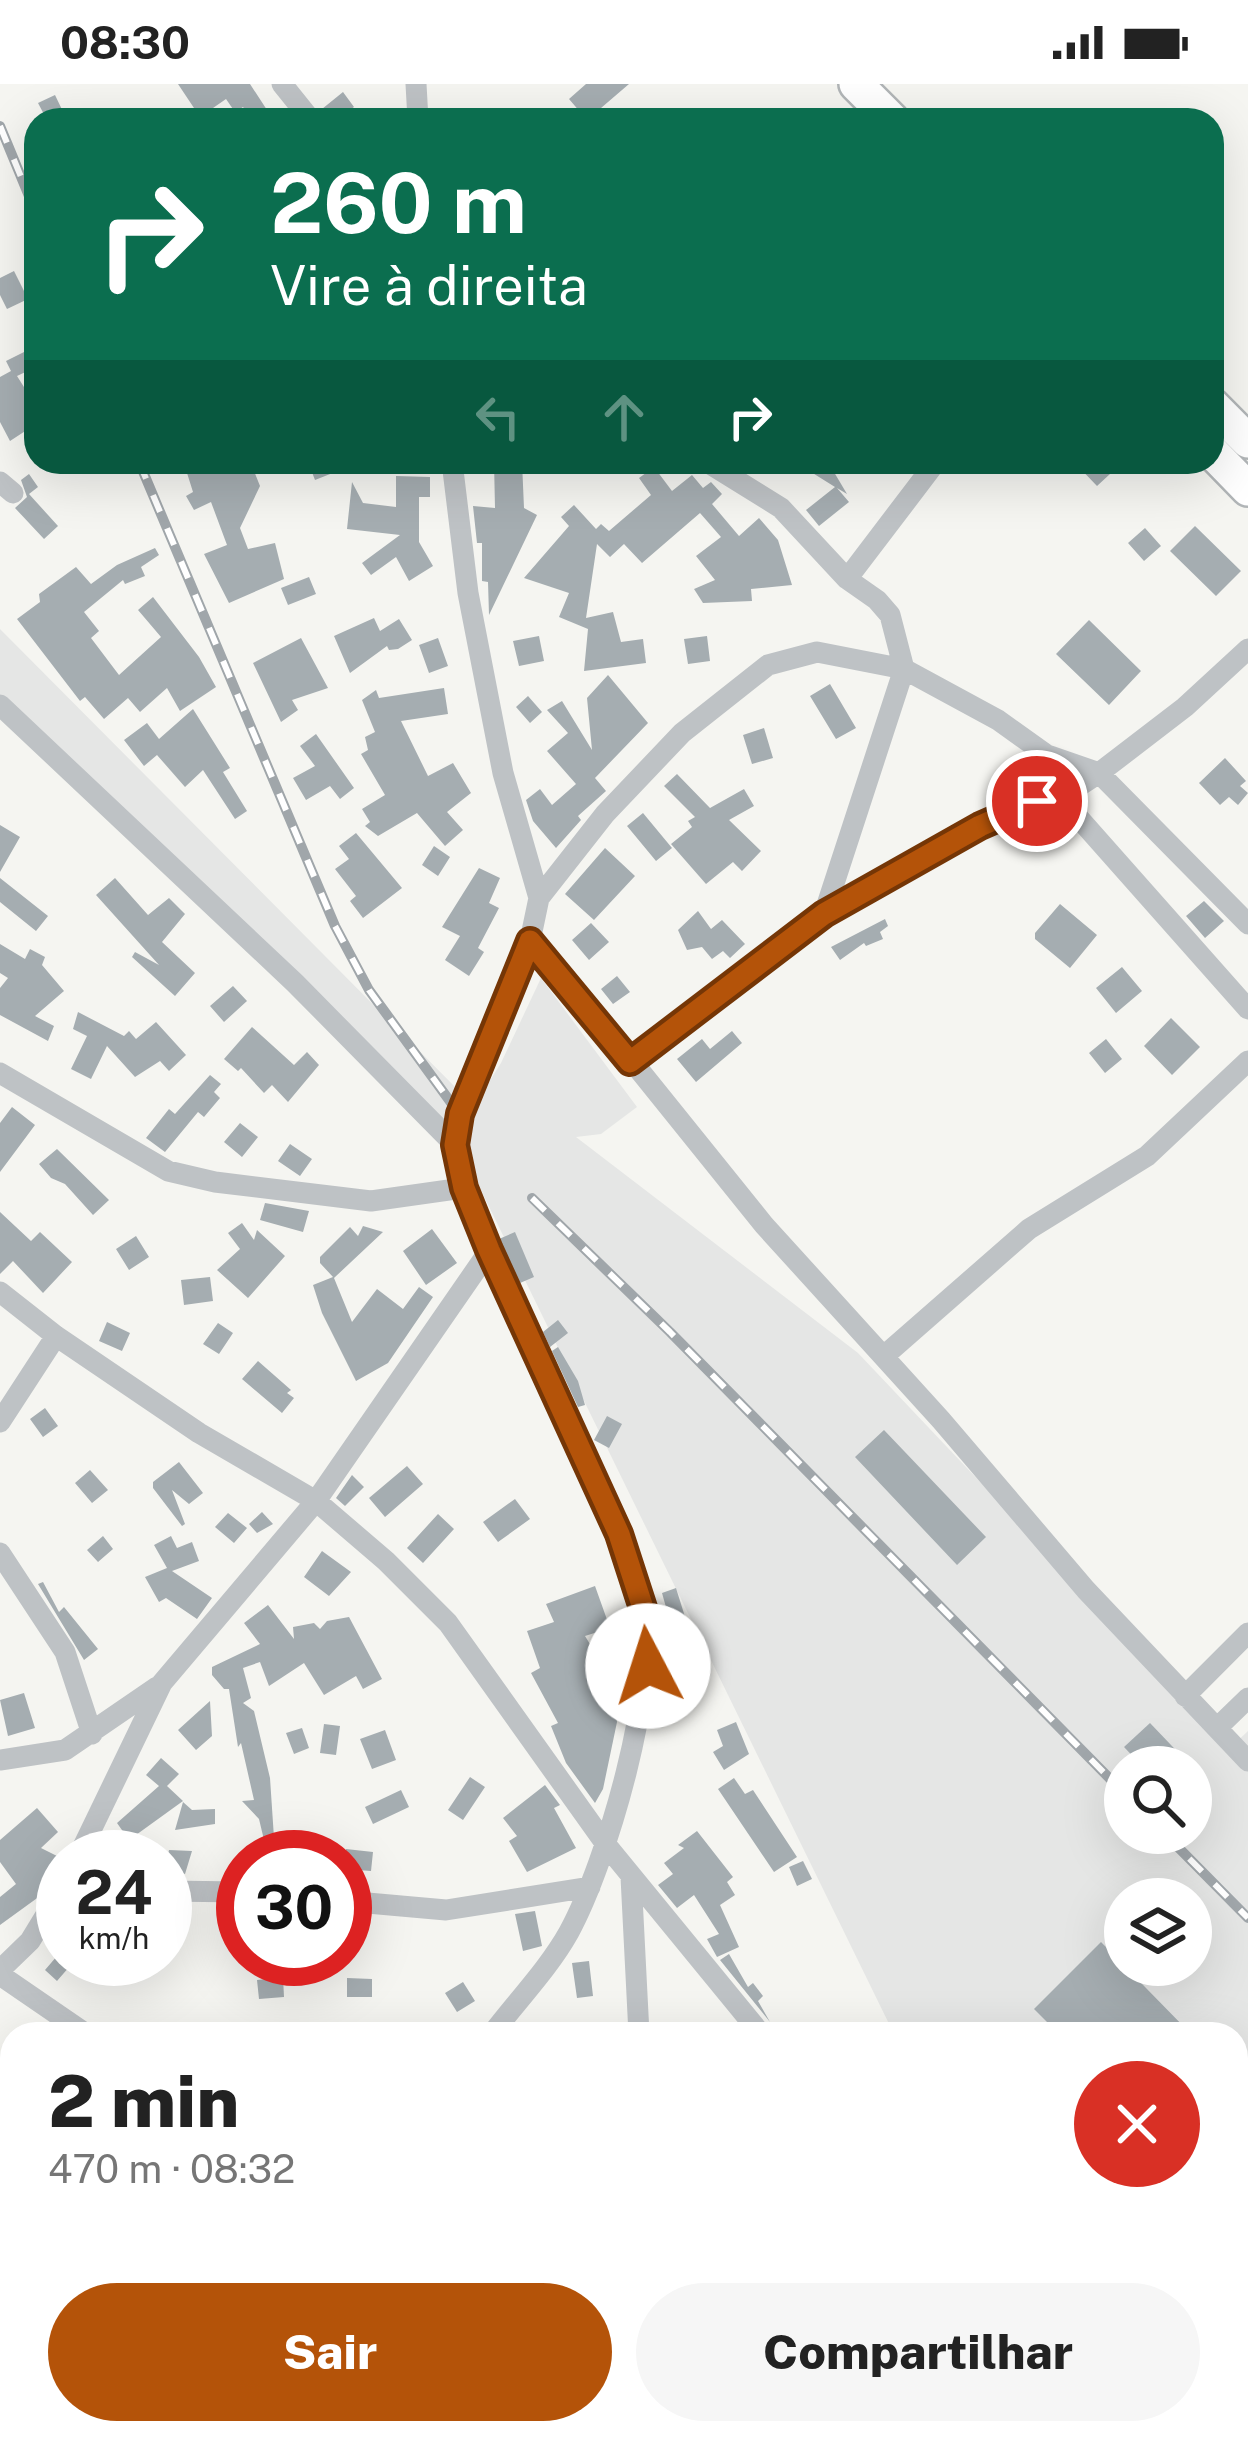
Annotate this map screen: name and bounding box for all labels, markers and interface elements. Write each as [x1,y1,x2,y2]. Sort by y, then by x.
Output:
text: 08:30 [60,16,190,69]
text: 260 m [270,153,527,252]
icon: right [72,156,228,312]
text: Vire à direita [270,254,588,317]
icon: left [465,384,531,450]
icon: ahead [591,384,657,450]
icon: right [717,384,783,450]
pin [986,750,1088,852]
icon: arrive [1004,768,1070,834]
position arrow [585,1603,711,1729]
map controls [1104,1746,1212,1986]
button: search [1104,1746,1212,1854]
speed limit sign: 30 [216,1830,372,1986]
text: 24 [75,1857,153,1928]
button: layers [1104,1878,1212,1986]
text: km/h [79,1920,149,1956]
text: 2 min [48,2059,239,2143]
button: close [1074,2061,1200,2187]
text: 470 m · 08:32 [48,2146,295,2192]
button: Sair [48,2283,612,2421]
button: Compartilhar [636,2283,1200,2421]

